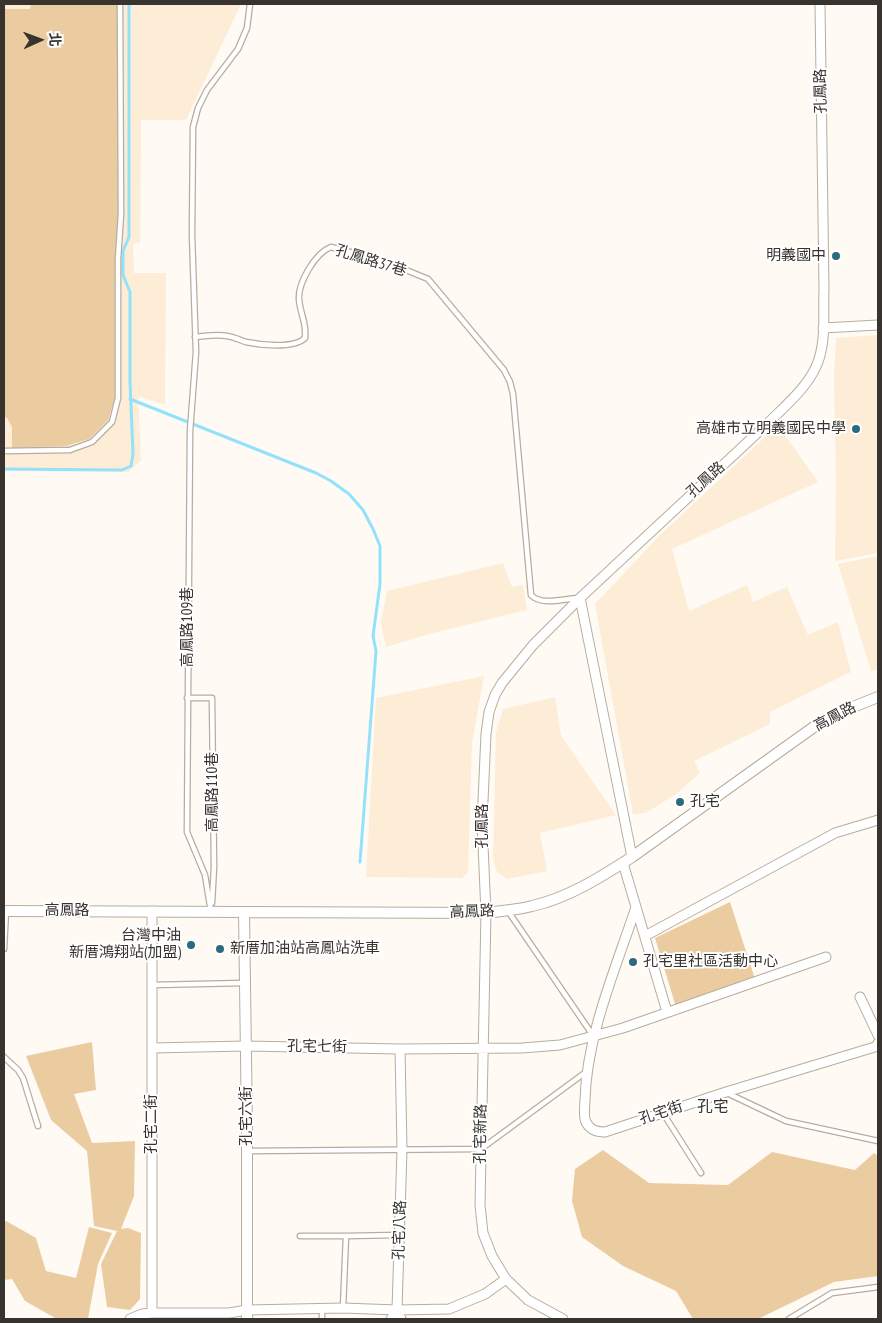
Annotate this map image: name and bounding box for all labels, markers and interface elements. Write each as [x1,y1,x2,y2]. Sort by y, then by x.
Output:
north arrow [15,15,65,65]
text: 北 [46,32,64,47]
street label: 孔鳳路 [812,68,830,114]
street label: 孔鳳路37巷 [333,242,409,280]
place label: 明義國中 [766,247,826,265]
marker: 明義國中 [830,250,842,262]
place label: 高雄市立明義國民中學 [696,420,846,438]
marker: 高雄市立明義國民中學 [850,423,862,435]
street label: 孔鳳路 [683,458,729,502]
street label: 高鳳路109巷 [179,587,197,667]
street label: 高鳳路 [811,698,859,736]
street label: 高鳳路110巷 [204,752,222,832]
place label: 孔宅 [690,793,720,811]
marker: 孔宅 [674,796,686,808]
street label: 孔鳳路 [474,804,492,848]
street label: 高鳳路 [45,902,89,920]
street label: 高鳳路 [449,902,495,922]
place label: 台灣中油 新厝鴻翔站(加盟) [69,927,181,962]
marker: 台灣中油 新厝鴻翔站(加盟) [185,939,197,951]
place label: 新厝加油站高鳳站洗車 [230,940,380,958]
marker: 新厝加油站高鳳站洗車 [214,943,226,955]
place label: 孔宅里社區活動中心 [643,953,778,971]
marker: 孔宅里社區活動中心 [627,956,639,968]
street label: 孔宅七街 [287,1037,347,1057]
street label: 孔宅六街 [238,1086,256,1146]
street label: 孔宅二街 [143,1094,161,1154]
street label: 孔宅街 [637,1097,685,1129]
district label: 孔宅 [697,1097,729,1117]
street label: 孔宅新路 [471,1104,491,1164]
street label: 孔宅八路 [390,1200,410,1260]

